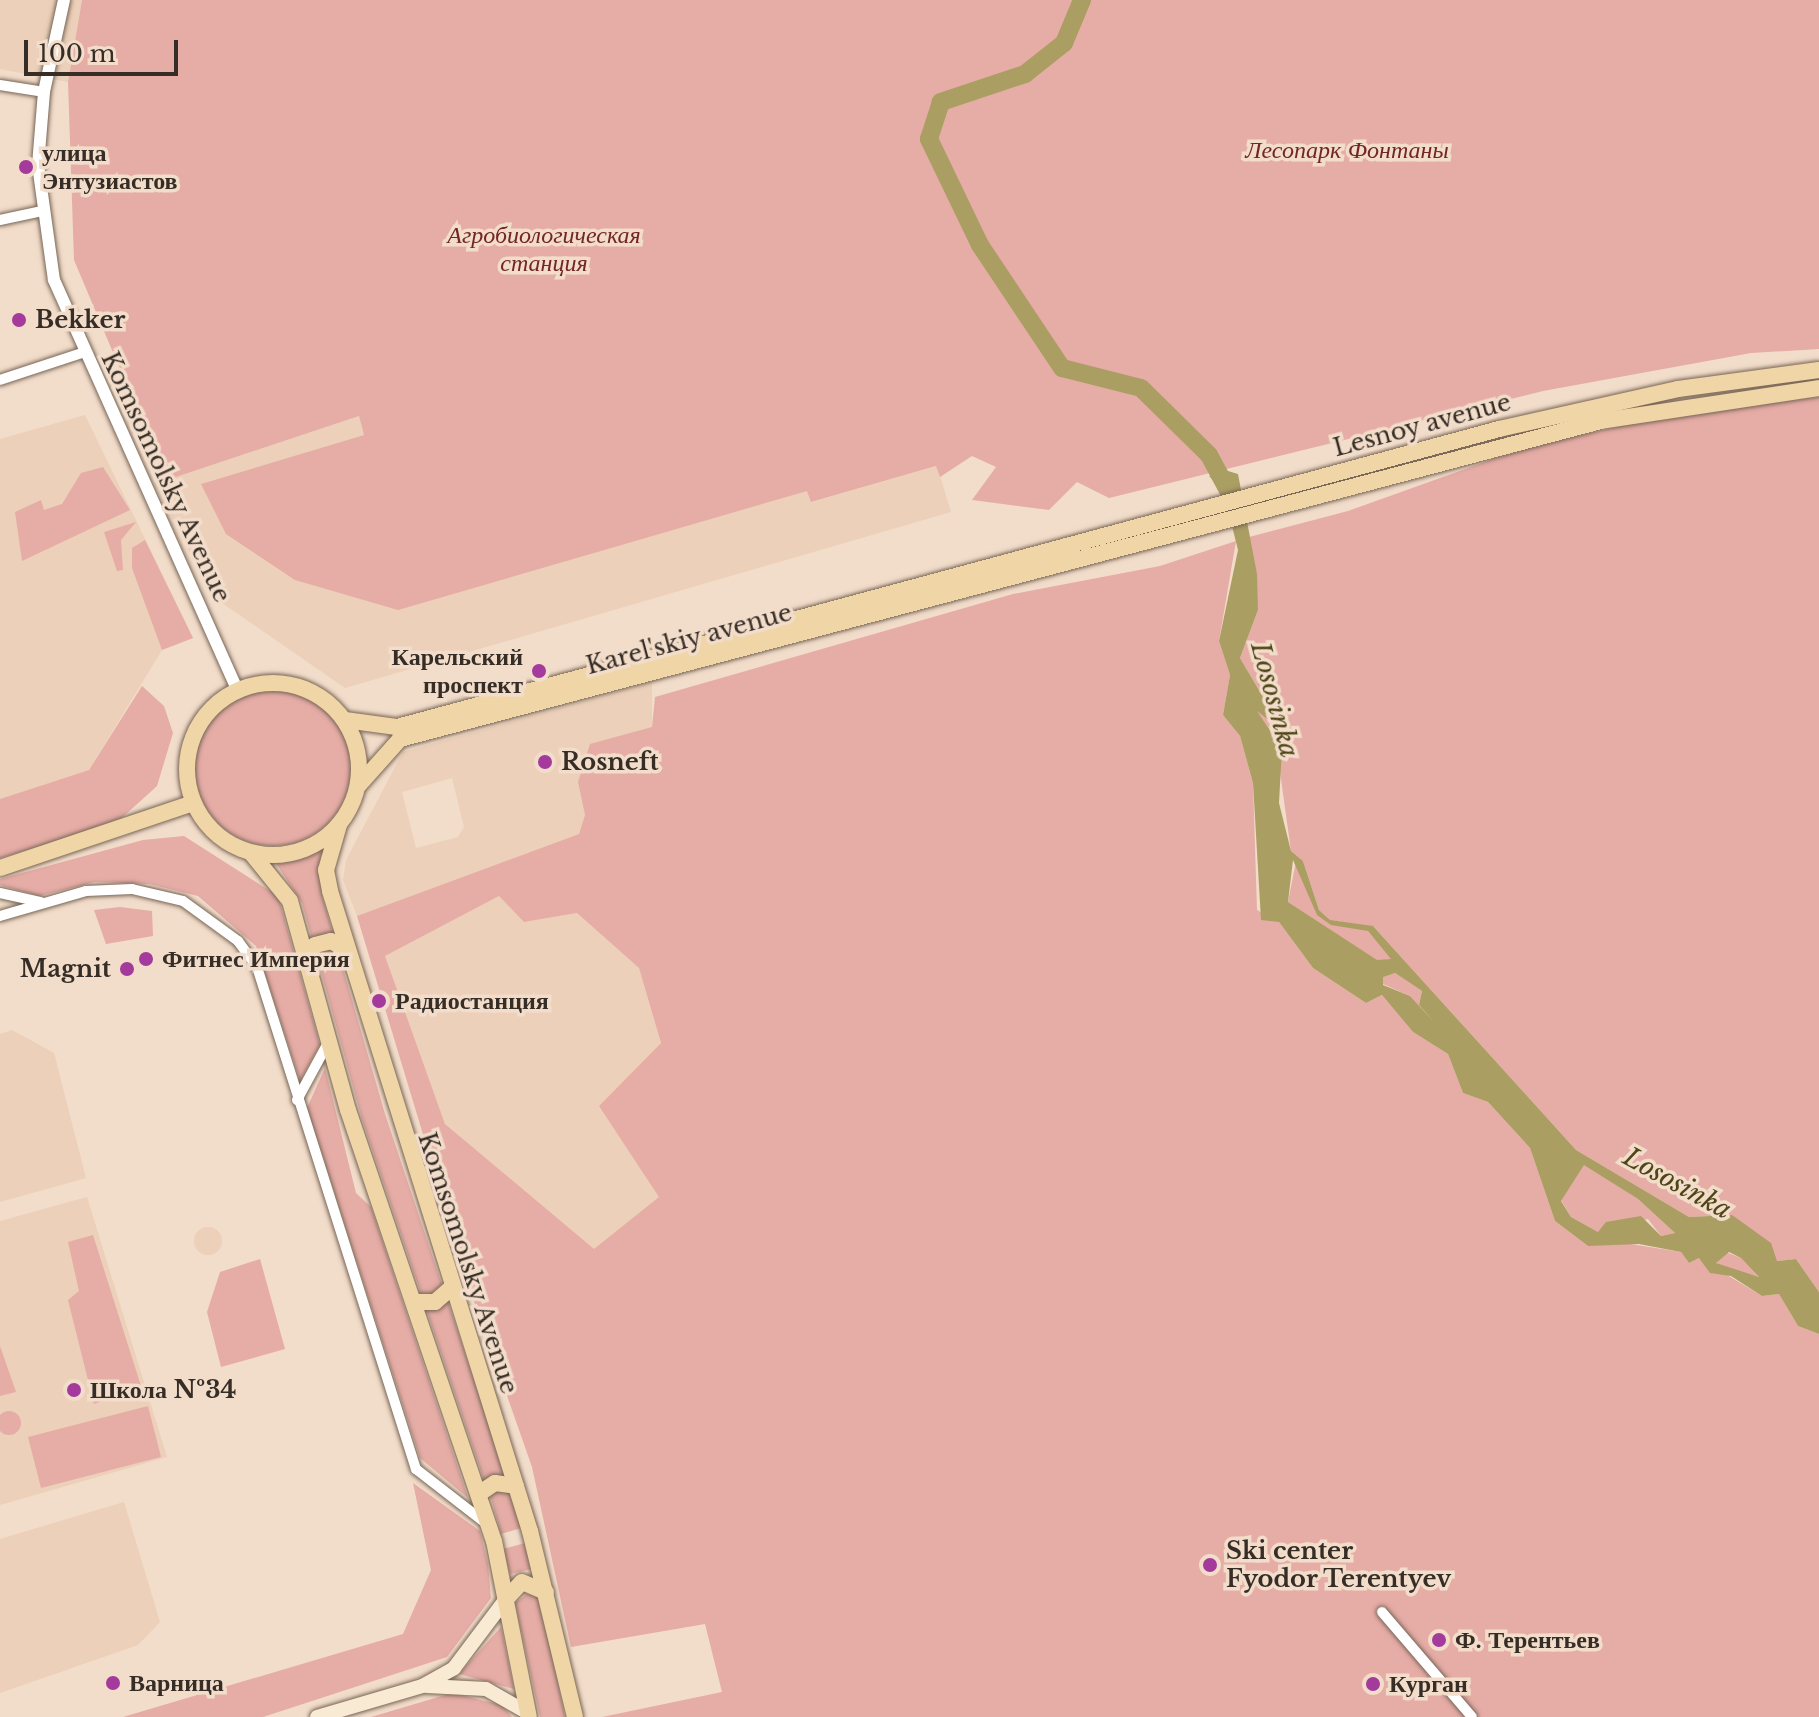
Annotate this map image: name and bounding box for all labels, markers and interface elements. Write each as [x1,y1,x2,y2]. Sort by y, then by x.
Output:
scale bar [28,24,182,74]
text: 100 m [38,39,116,68]
park label: Лесопарк Фонтаны [1245,136,1449,164]
place label: улица Энтузиастов [42,139,178,195]
marker: улица Энтузиастов [17,158,35,176]
park label: Агробиологическая станция [447,221,641,277]
place label: Bekker [35,306,125,334]
marker: Bekker [10,311,28,329]
street label: Komsomolsky Avenue [95,346,237,608]
street label: Lesnoy avenue [1330,387,1514,463]
street label: Karel'skiy avenue [583,598,795,680]
water label: Lososinka [1244,639,1304,761]
place label: Карельский проспект [392,643,523,699]
marker: Карельский проспект [530,662,548,680]
place label: Rosneft [561,748,659,776]
marker: Rosneft [536,753,554,771]
place label: Фитнес Империя [162,945,350,973]
marker: Фитнес Империя [137,950,155,968]
place label: Magnit [20,955,111,983]
marker: Magnit [118,960,136,978]
place label: Радиостанция [395,987,549,1015]
marker: Радиостанция [370,992,388,1010]
street label: Komsomolsky Avenue [412,1128,524,1398]
water label: Lososinka [1618,1142,1736,1226]
place label: Школа №34 [90,1376,236,1404]
marker: Школа №34 [65,1381,83,1399]
place label: Ski center Fyodor Terentyev [1226,1537,1452,1593]
marker: Ski center Fyodor Terentyev [1201,1556,1219,1574]
place label: Ф. Терентьев [1455,1626,1600,1654]
marker: Ф. Терентьев [1430,1631,1448,1649]
place label: Варница [129,1669,224,1697]
place label: Курган [1389,1670,1468,1698]
marker: Варница [104,1674,122,1692]
marker: Курган [1364,1675,1382,1693]

